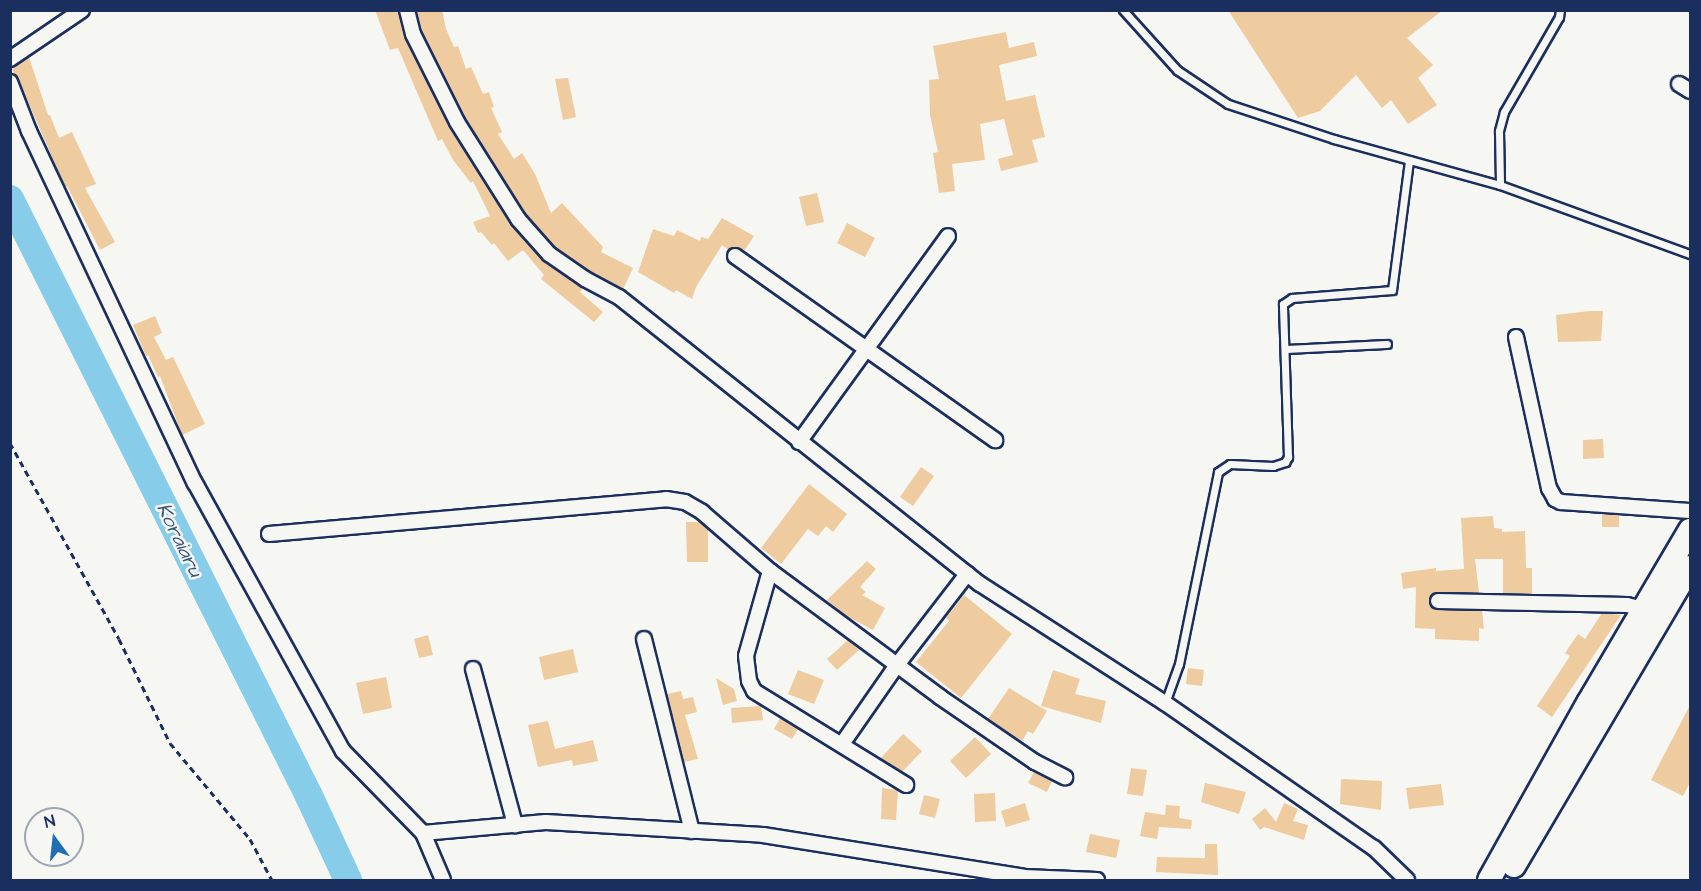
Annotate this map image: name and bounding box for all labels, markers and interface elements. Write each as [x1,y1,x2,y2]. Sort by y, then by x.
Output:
water label: Koraiaru [151,499,207,581]
north arrow [24,807,84,867]
text: N [42,810,58,833]

